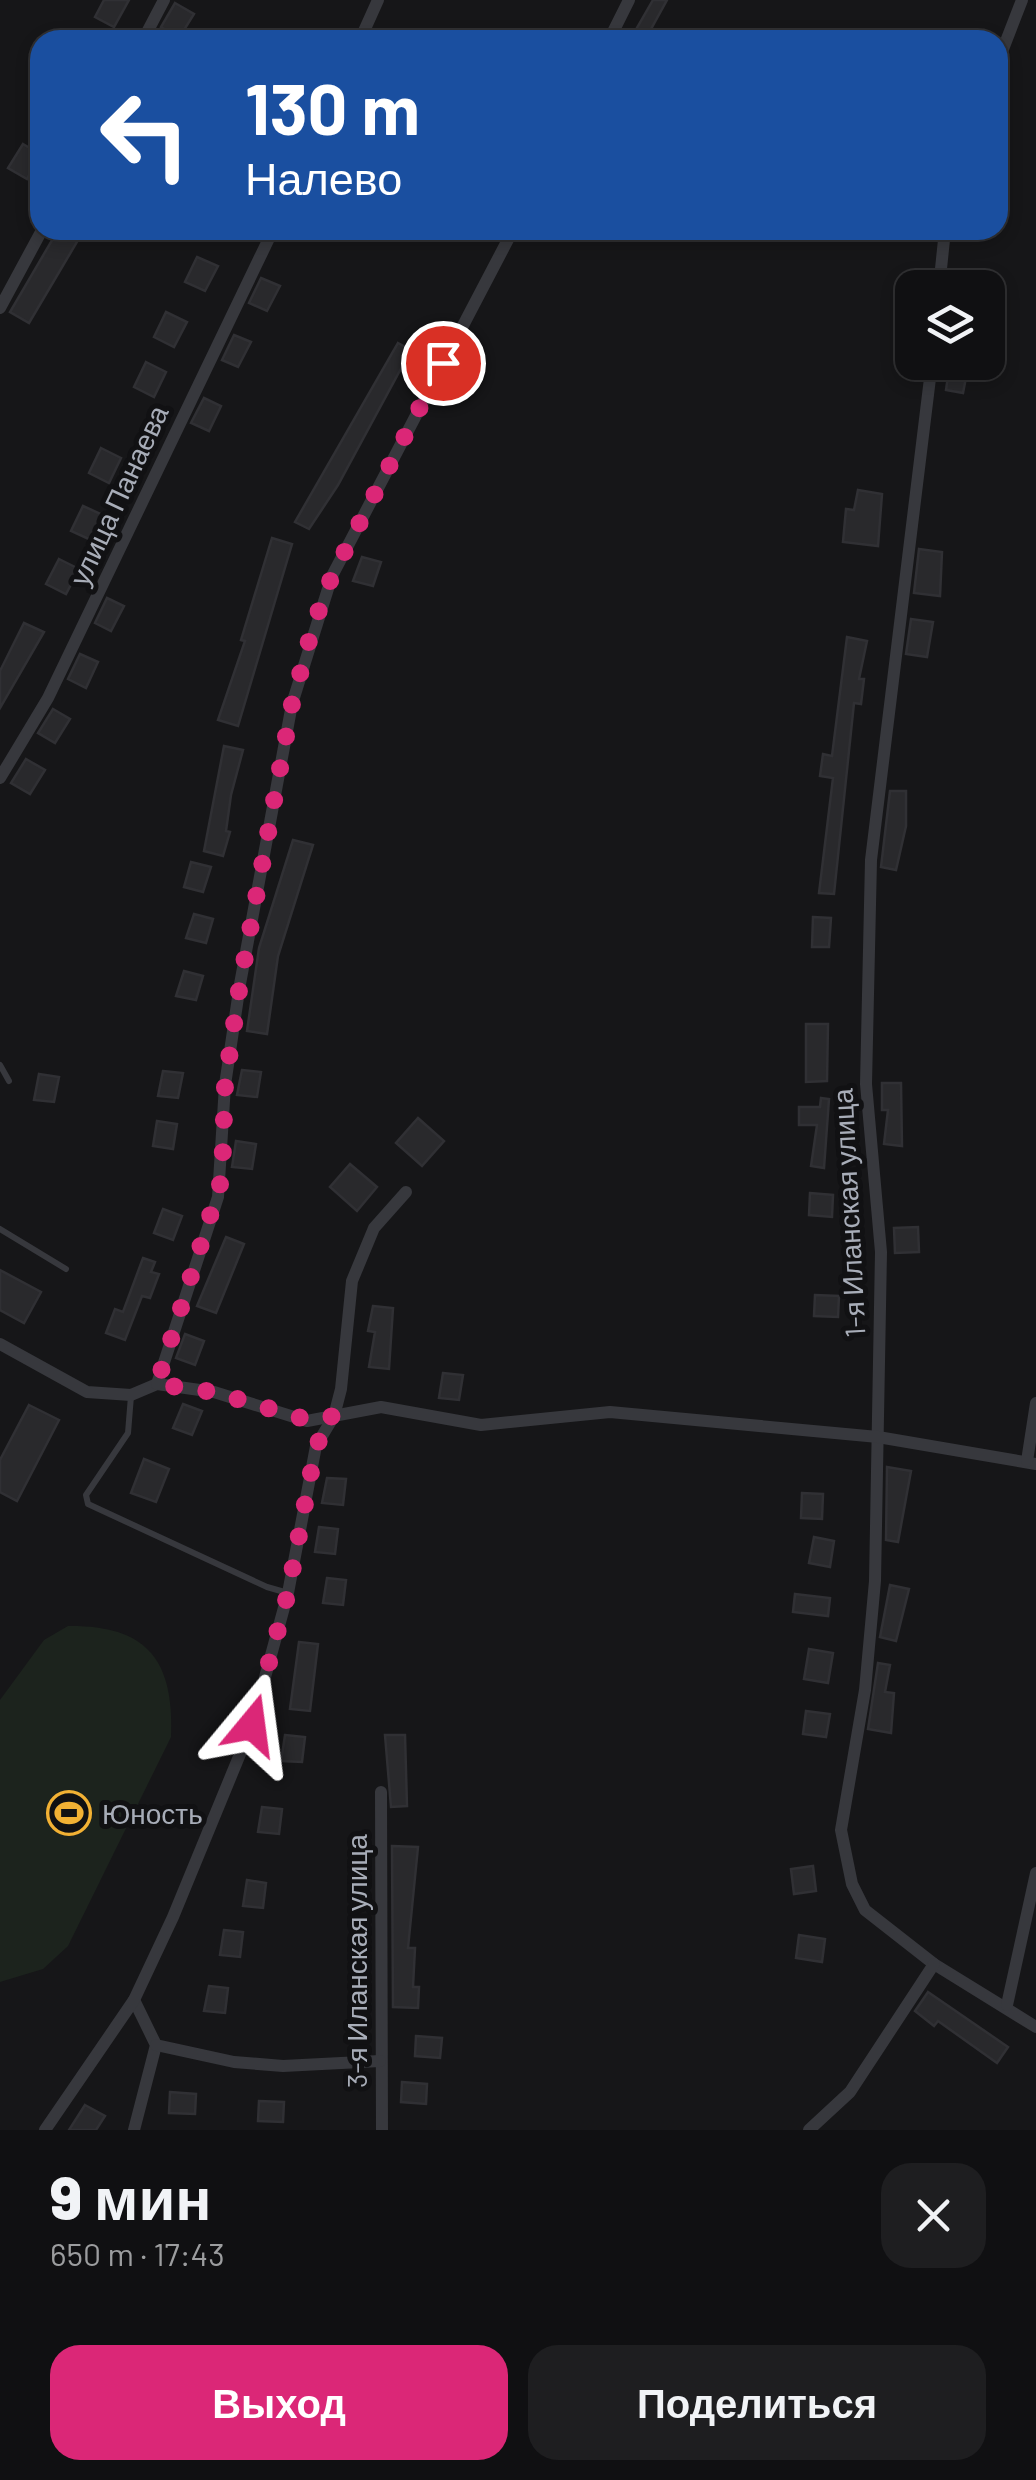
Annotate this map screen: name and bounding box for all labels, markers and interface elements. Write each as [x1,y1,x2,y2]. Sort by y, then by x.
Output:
text: 130 m [245,65,420,149]
icon: left [80,70,210,200]
text: Налево [245,150,402,204]
map controls [895,270,1005,380]
button: layers [895,270,1005,380]
pin [401,321,486,406]
icon: arrive [416,336,471,391]
street label: улица Панаева [61,399,175,591]
street label: 1-я Иланская улица [824,1087,871,1338]
position arrow [200,1673,304,1777]
sports icon: Юность [46,1790,92,1836]
place label: Юность [102,1796,203,1830]
street label: 3-я Иланская улица [339,1834,373,2088]
text: 9 мин [50,2160,212,2232]
button: close [881,2163,986,2268]
text: 650 m · 17:43 [50,2234,225,2272]
button: Выход [50,2345,508,2460]
button: Поделиться [528,2345,986,2460]

